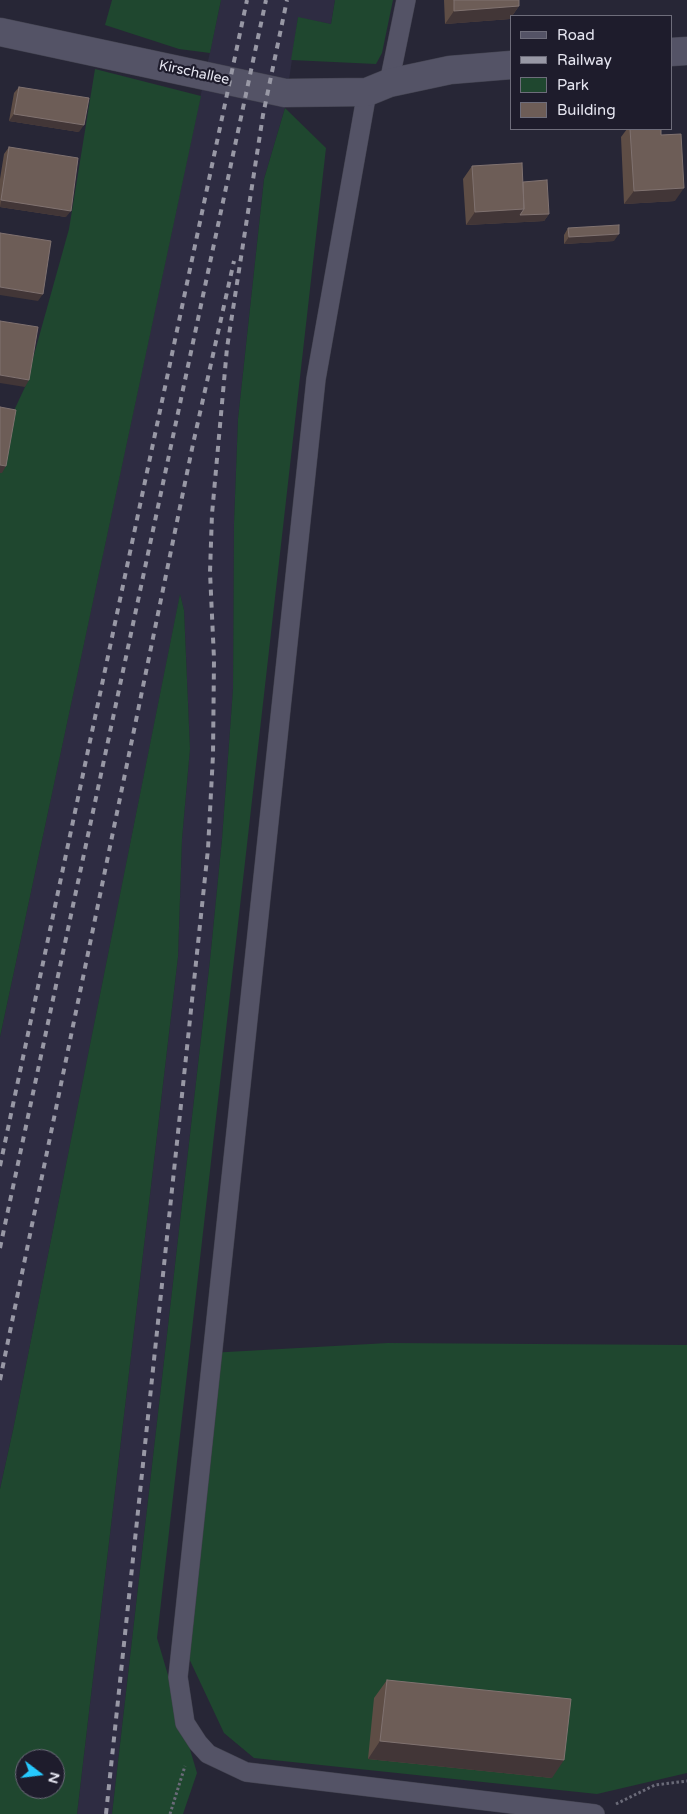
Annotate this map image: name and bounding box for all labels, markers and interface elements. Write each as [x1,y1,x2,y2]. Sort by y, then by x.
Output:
legend [510,15,672,130]
text: Road [557,26,595,44]
text: Railway [557,51,612,69]
street label: Kirschallee [157,57,231,89]
text: Park [557,76,589,94]
text: Building [557,101,616,119]
north arrow [15,1749,65,1799]
text: N [44,1770,64,1785]

